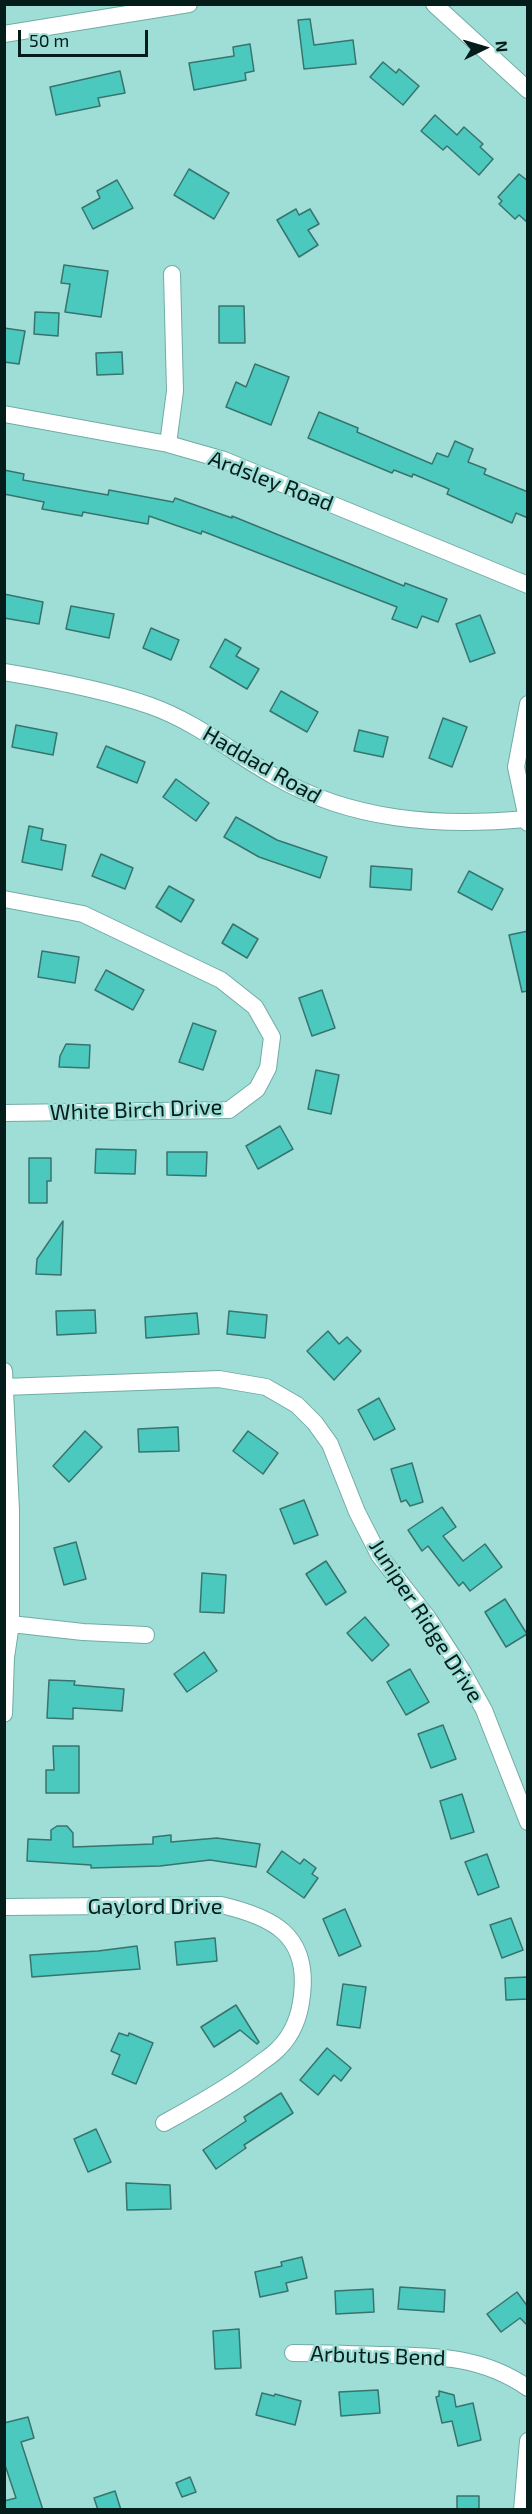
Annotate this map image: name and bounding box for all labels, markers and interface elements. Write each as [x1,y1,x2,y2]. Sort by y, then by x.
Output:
scale bar [21,18,152,56]
north arrow [454,18,514,78]
text: 50 m [29,29,69,51]
text: N [492,40,512,53]
street label: Ardsley Road [205,445,337,517]
street label: Haddad Road [198,721,326,809]
street label: White Birch Drive [49,1094,223,1126]
street label: Juniper Ridge Drive [363,1534,489,1708]
street label: Gaylord Drive [88,1894,222,1920]
street label: Arbutus Bend [310,2340,446,2372]

